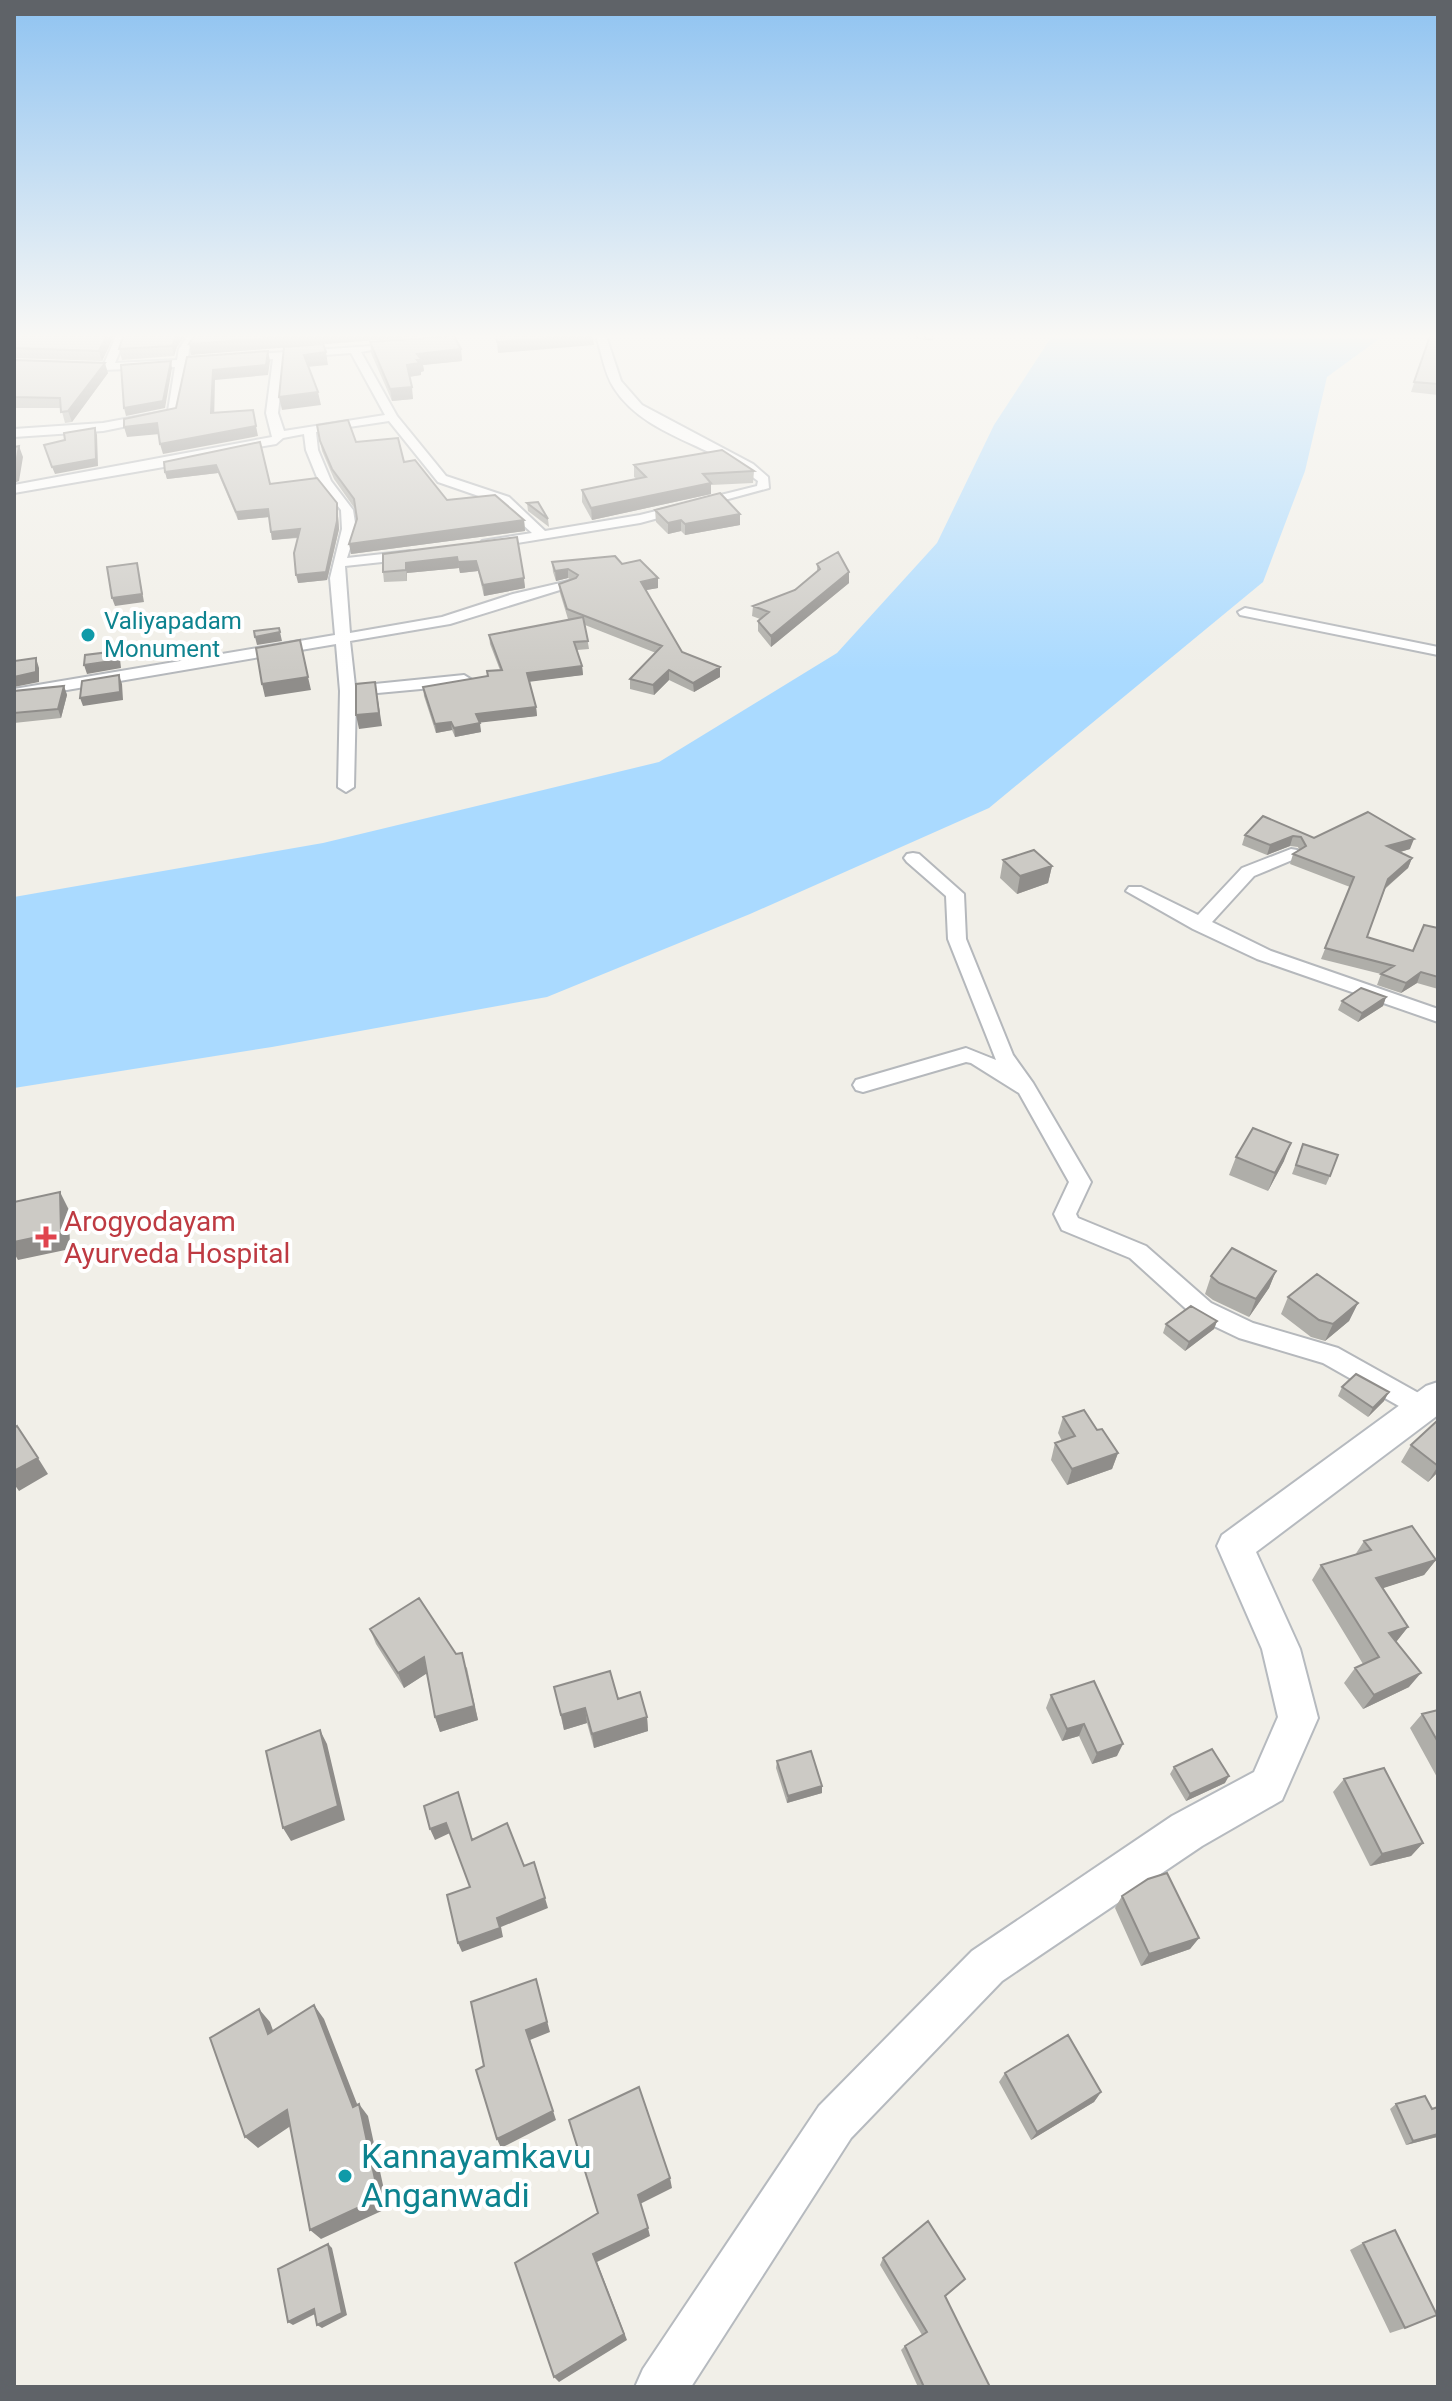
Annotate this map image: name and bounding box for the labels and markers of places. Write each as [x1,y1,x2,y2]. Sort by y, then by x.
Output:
place label: Valiyapadam Monument [104,607,242,663]
marker: Valiyapadam Monument [79,626,97,644]
place label: Arogyodayam Ayurveda Hospital [64,1205,290,1270]
marker: Arogyodayam Ayurveda Hospital [35,1226,57,1248]
place label: Kannayamkavu Anganwadi [361,2136,591,2215]
marker: Kannayamkavu Anganwadi [336,2167,354,2185]

